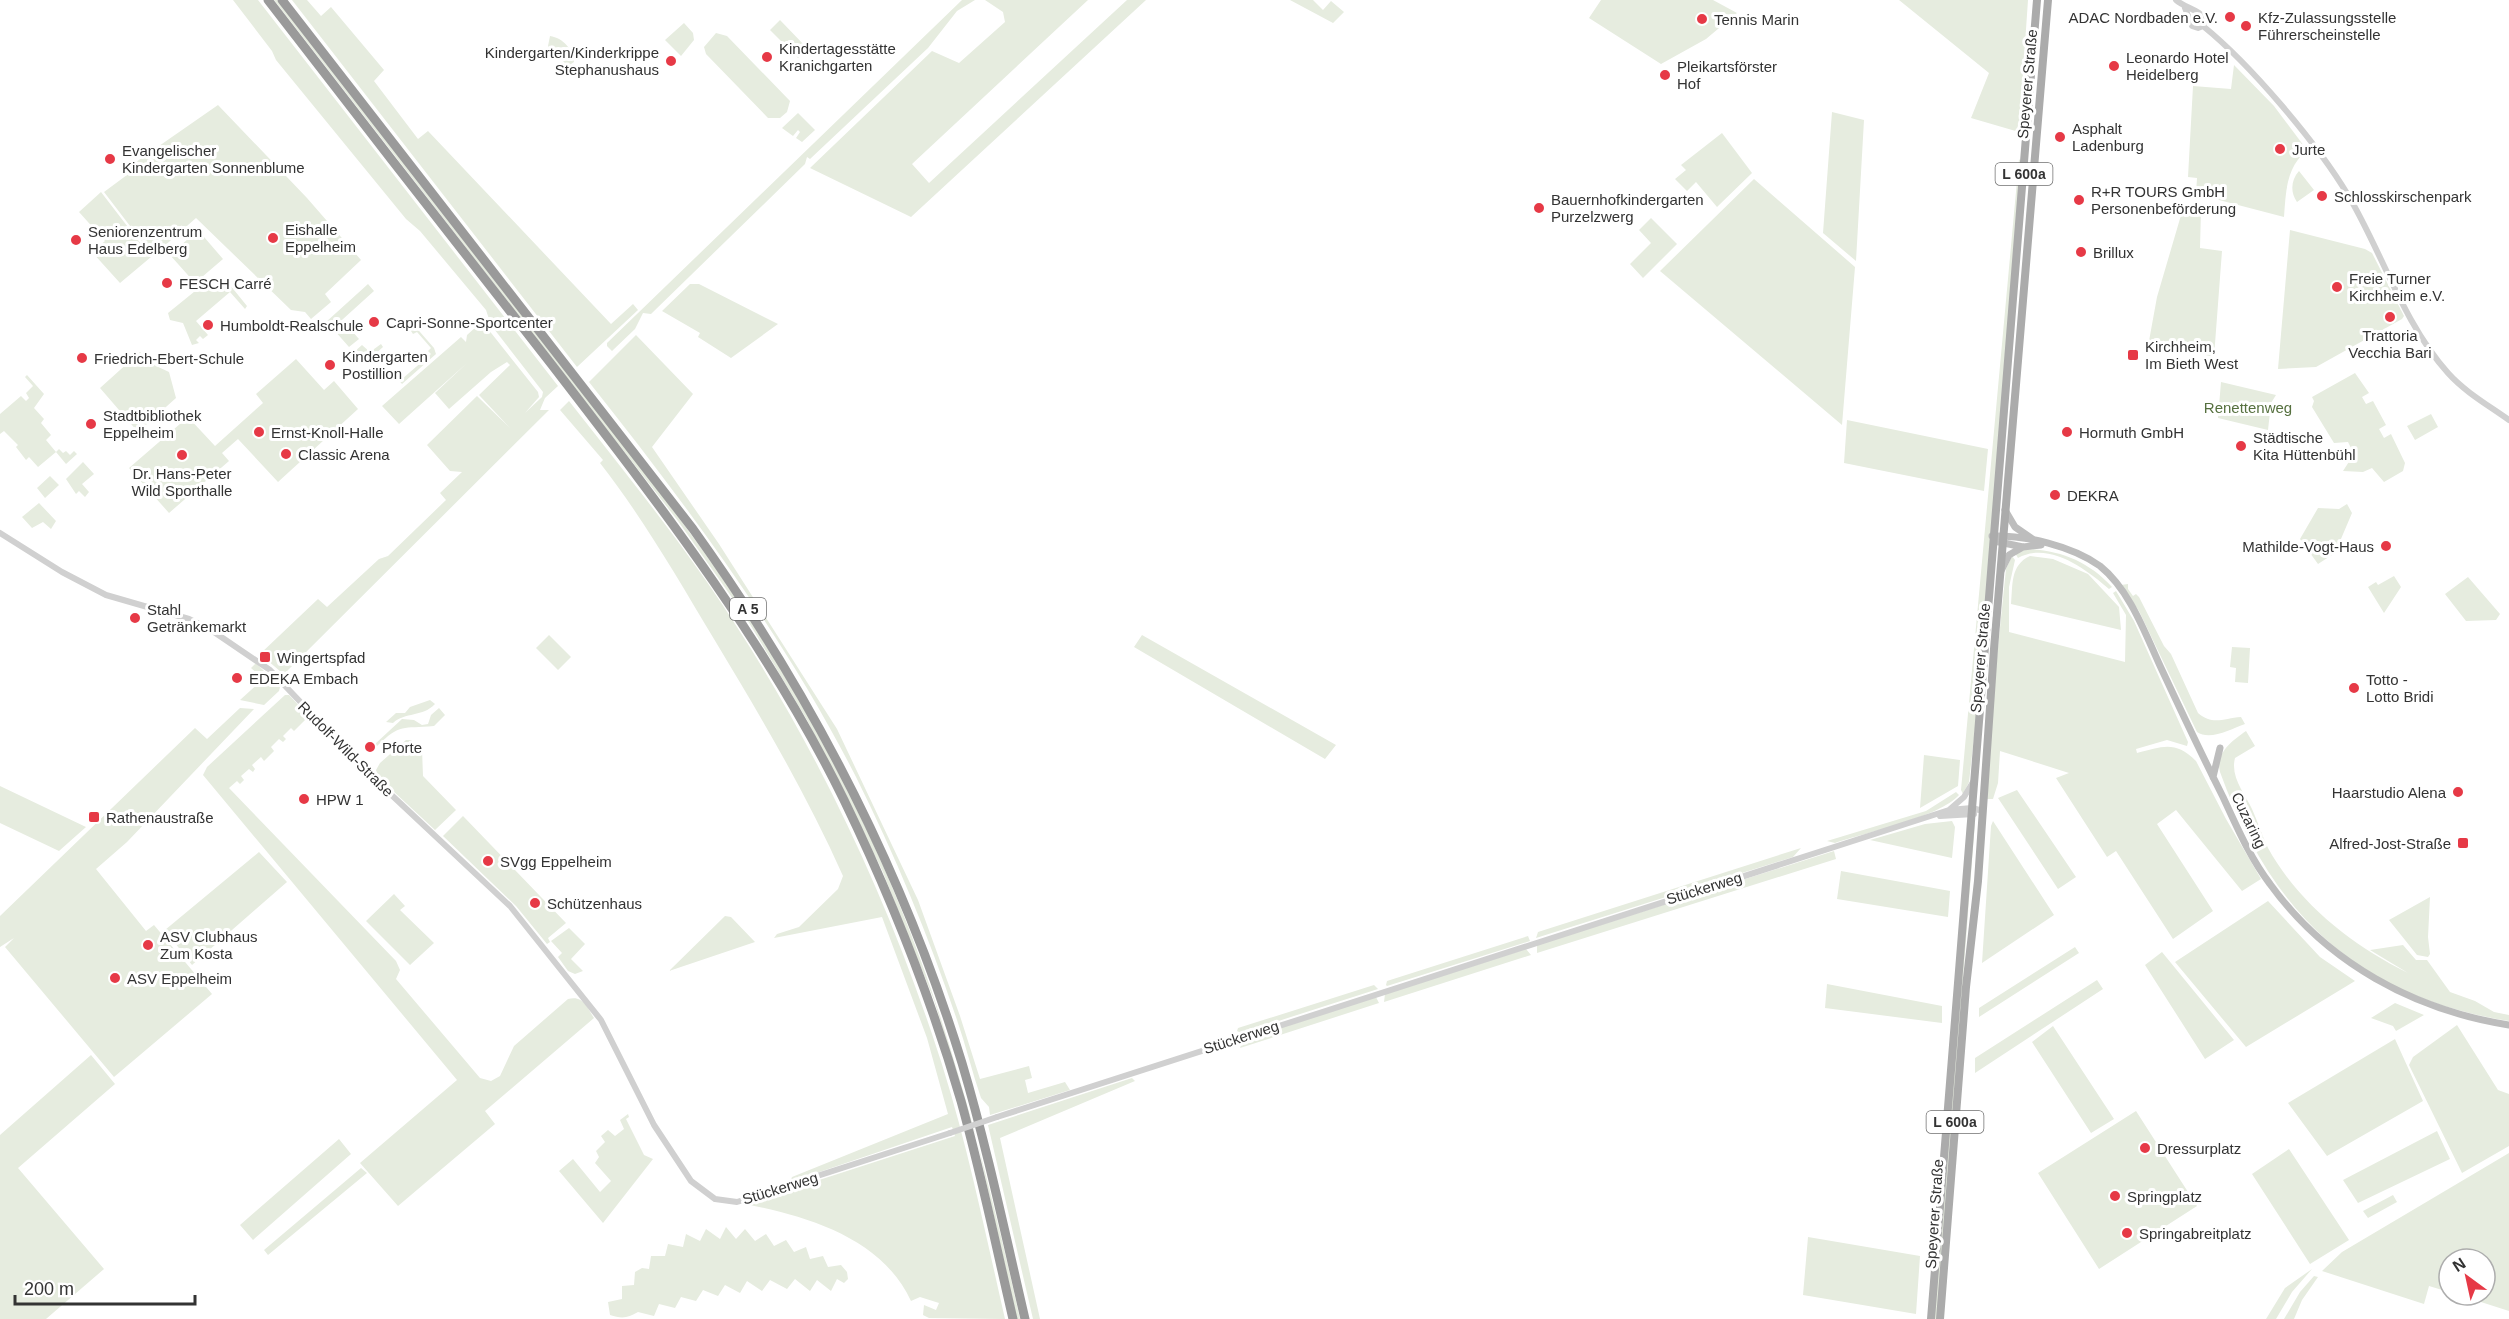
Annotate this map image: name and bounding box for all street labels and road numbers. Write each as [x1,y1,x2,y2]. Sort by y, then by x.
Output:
street label: Speyerer Straße [2014,28,2040,140]
road number: L 600a [1996,163,2052,185]
road number: A 5 [730,598,766,620]
street label: Speyerer Straße [1967,602,1993,714]
street label: Rudolf-Wild-Straße [295,698,397,800]
street label: Cuzaring [2228,789,2270,851]
street label: Stückerweg [1664,868,1744,908]
street label: Stückerweg [1201,1017,1281,1057]
road number: L 600a [1926,1111,1984,1133]
street label: Speyerer Straße [1922,1159,1946,1269]
street label: Stückerweg [740,1168,820,1208]

